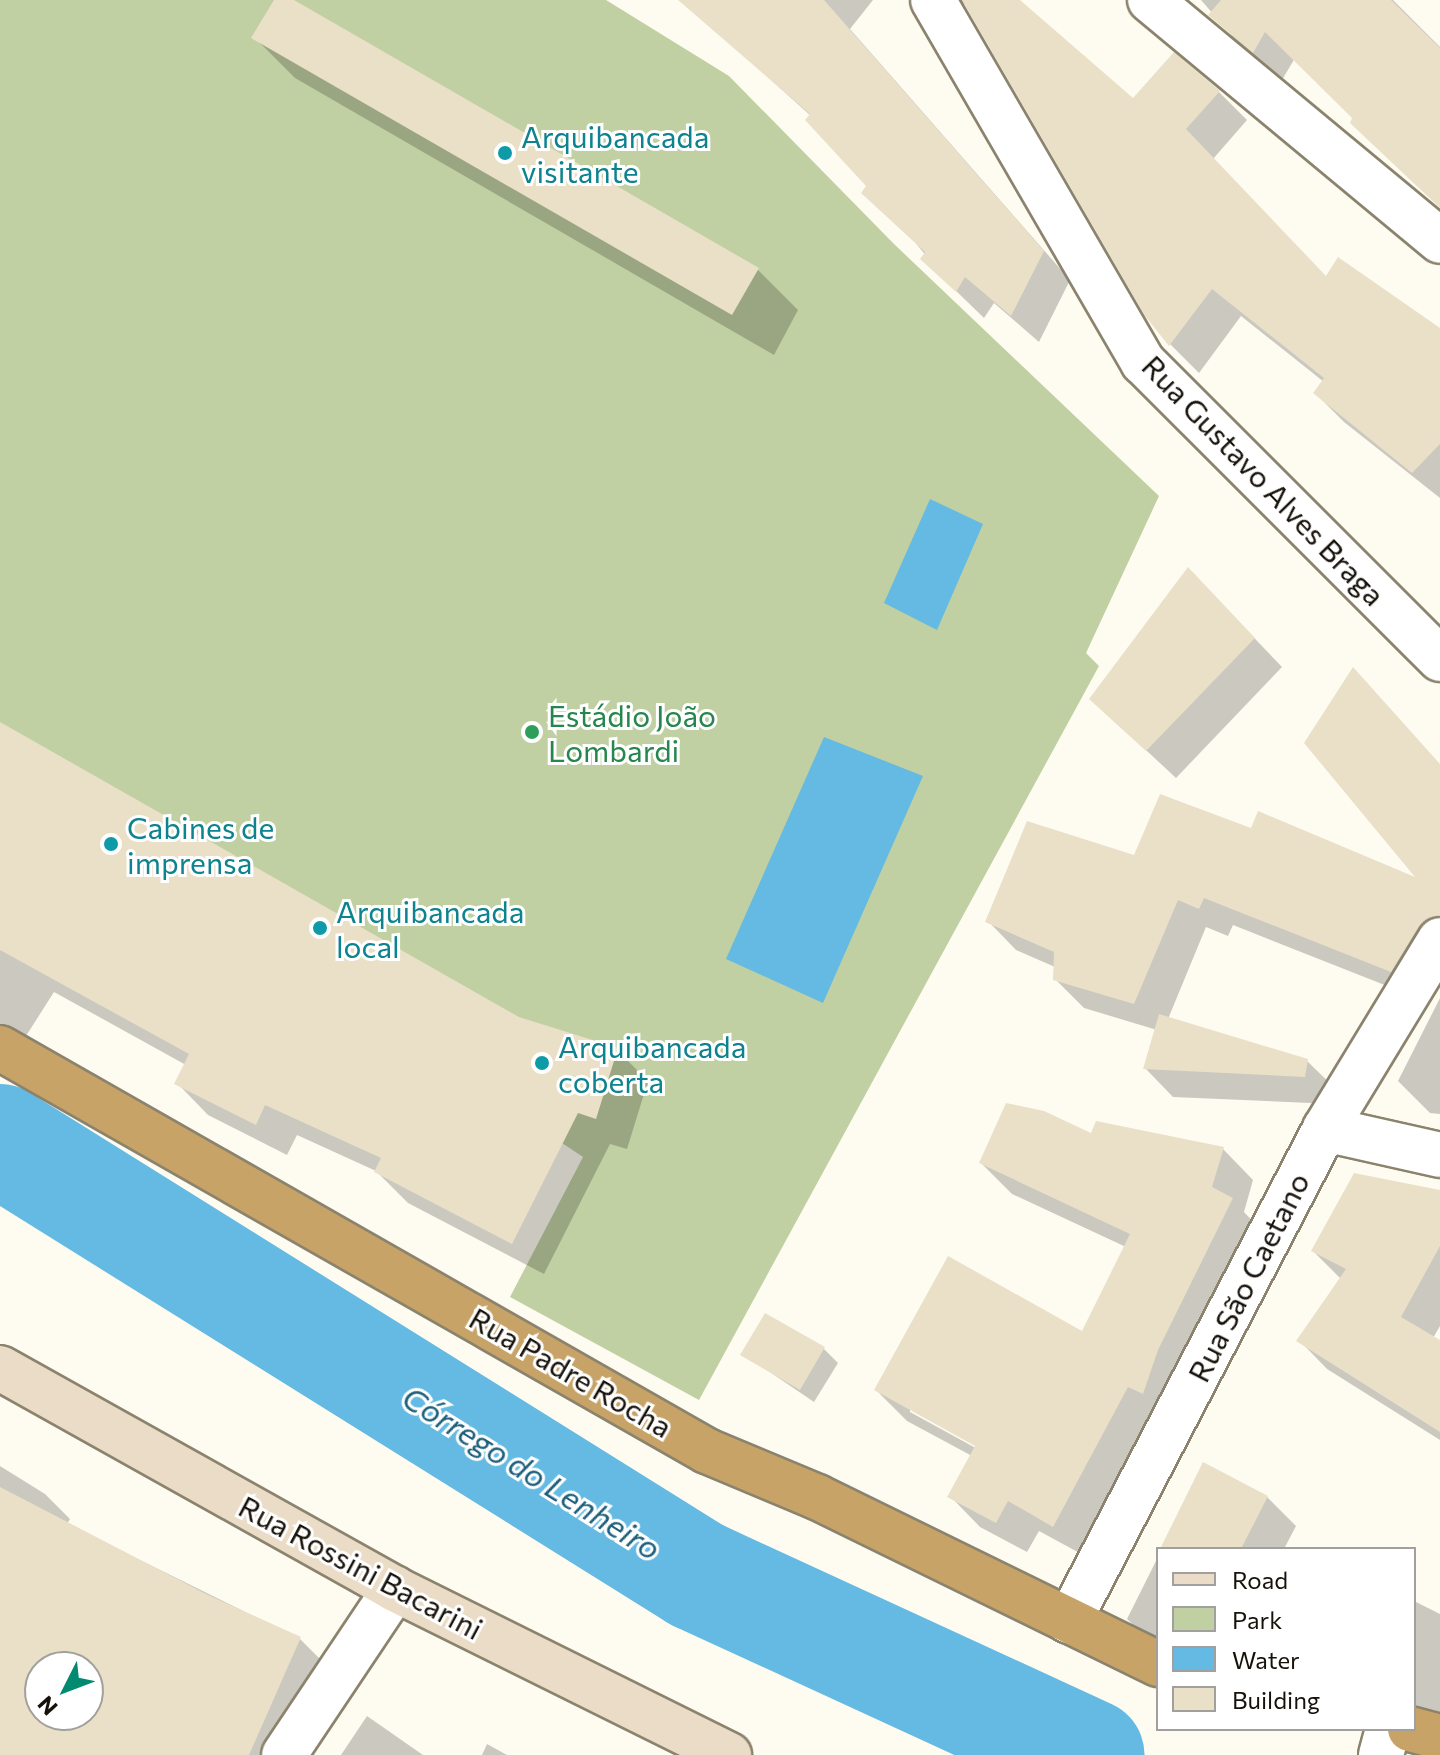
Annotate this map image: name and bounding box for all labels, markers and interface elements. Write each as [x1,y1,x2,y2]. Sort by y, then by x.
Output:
place label: Arquibancada visitante [521,118,709,188]
marker: Arquibancada visitante [496,144,514,162]
street label: Rua Gustavo Alves Braga [1135,348,1393,612]
place label: Estádio João Lombardi [548,697,716,768]
marker: Estádio João Lombardi [523,723,541,741]
place label: Cabines de imprensa [127,809,274,880]
marker: Cabines de imprensa [102,835,120,853]
place label: Arquibancada local [336,893,524,964]
marker: Arquibancada local [311,919,329,937]
place label: Arquibancada coberta [558,1028,746,1098]
marker: Arquibancada coberta [533,1054,551,1072]
street label: Rua São Caetano [1180,1166,1316,1388]
street label: Rua Padre Rocha [463,1299,679,1445]
water label: Córrego do Lenheiro [396,1377,668,1567]
street label: Rua Rossini Bacarini [233,1488,489,1646]
legend [1156,1547,1416,1731]
text: Road [1232,1565,1288,1594]
text: Park [1232,1605,1282,1634]
text: Water [1232,1645,1300,1674]
north arrow [24,1651,104,1731]
text: Building [1232,1685,1320,1714]
text: N [32,1691,63,1721]

